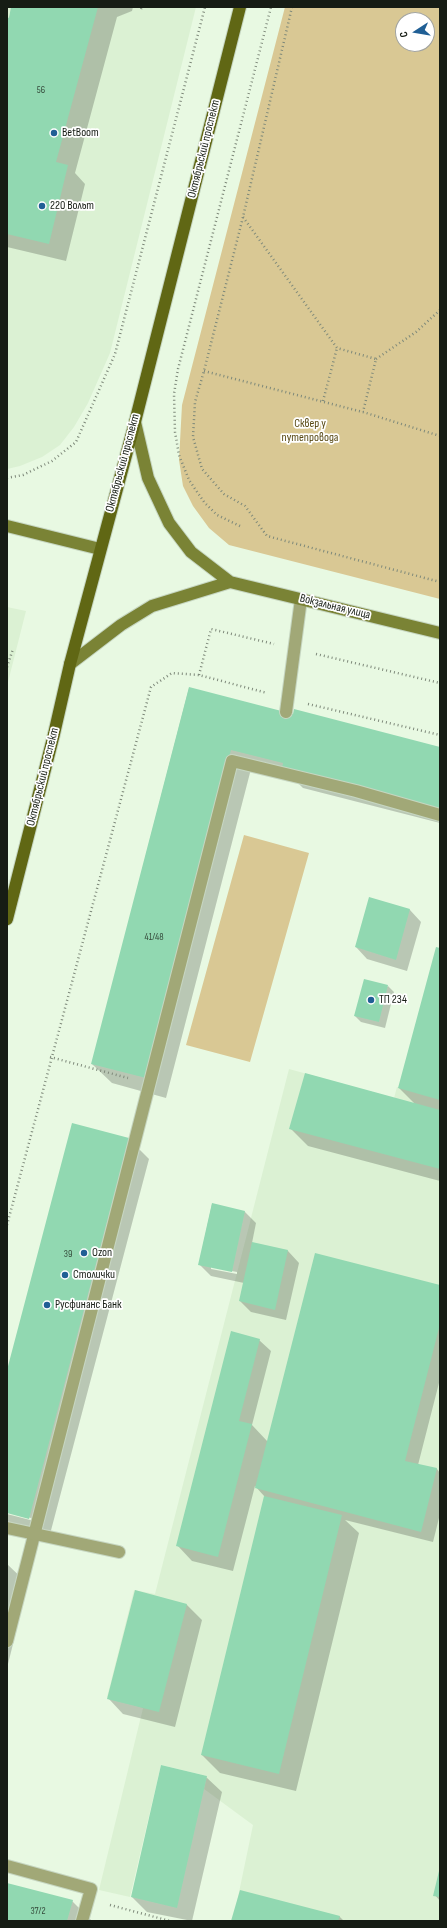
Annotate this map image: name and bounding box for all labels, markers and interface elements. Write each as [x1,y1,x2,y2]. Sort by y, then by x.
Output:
north arrow [395,12,435,52]
text: С [397,30,411,39]
house number: 56 [37,84,45,96]
street label: Октябрьский проспект [185,98,223,200]
place label: BetBoom [62,126,99,140]
marker: BetBoom [49,128,59,138]
place label: 220 Вольт [50,199,94,213]
marker: 220 Вольт [37,201,47,211]
street label: Октябрьский проспект [103,413,143,513]
park label: Сквер у путепровода [282,417,338,445]
street label: Вокзальная улица [298,591,372,623]
street label: Октябрьский проспект [24,726,62,828]
house number: 41/48 [144,931,164,943]
place label: ТП 234 [379,993,407,1007]
marker: ТП 234 [366,995,376,1005]
place label: Ozon [92,1246,112,1260]
house number: 39 [64,1248,72,1260]
marker: Ozon [79,1248,89,1258]
place label: Столички [73,1268,115,1282]
marker: Столички [60,1270,70,1280]
place label: Русфинанс Банк [55,1298,122,1312]
marker: Русфинанс Банк [42,1300,52,1310]
house number: 37/2 [30,1905,46,1917]

